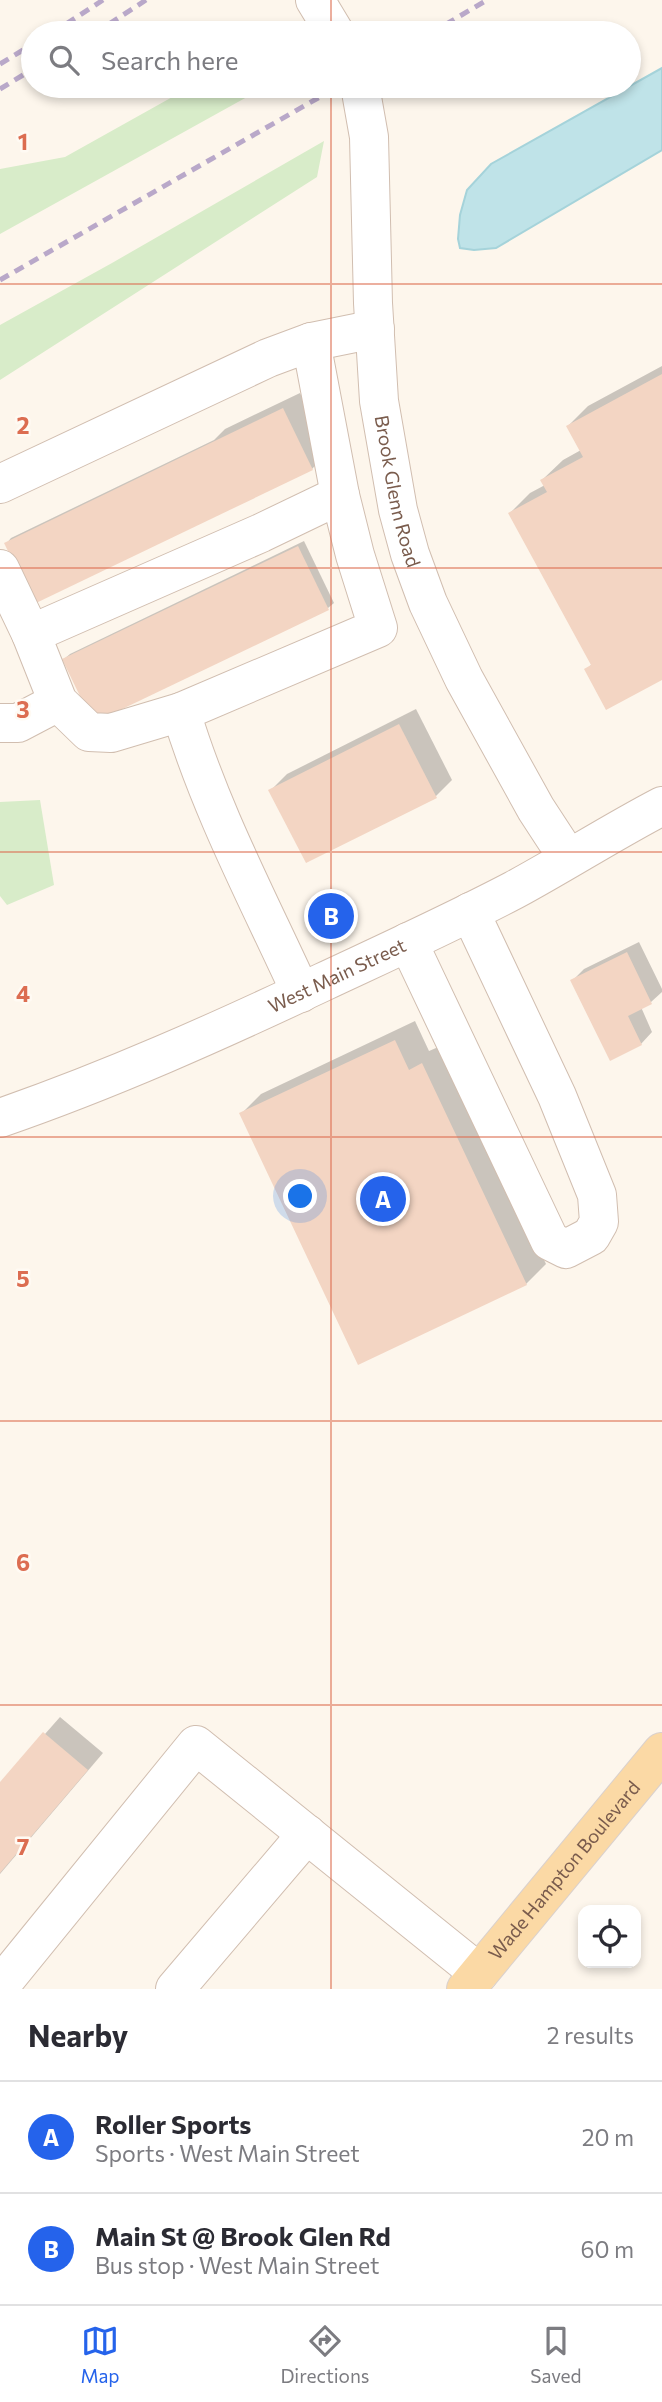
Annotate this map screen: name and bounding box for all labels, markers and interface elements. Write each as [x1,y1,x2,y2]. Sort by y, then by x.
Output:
search box [21,21,641,98]
icon: search [45,41,83,79]
text: Search here [101,44,239,75]
text: 1 [18,127,28,155]
text: 2 [16,411,30,439]
street label: Brook Glenn Road [371,413,426,570]
text: 3 [16,695,30,723]
pin: B [308,890,354,942]
street label: West Main Street [264,933,409,1017]
text: 4 [16,979,30,1007]
pin: A [360,1173,406,1225]
your location [283,1179,317,1213]
text: 5 [16,1264,30,1292]
text: 6 [16,1548,30,1576]
street label: Wade Hampton Boulevard [483,1776,644,1964]
text: 7 [17,1832,29,1860]
map controls [578,1905,641,1968]
button: locate [578,1905,641,1968]
text: Nearby [28,2016,128,2053]
text: 2 results [547,2021,634,2049]
text: Roller Sports [95,2108,252,2139]
text: A [43,2123,59,2151]
text: 20 m [582,2123,634,2151]
text: Sports · West Main Street [95,2139,360,2167]
text: Main St @ Brook Glen Rd [95,2220,391,2251]
text: B [43,2235,59,2263]
text: 60 m [581,2235,634,2263]
text: Bus stop · West Main Street [95,2251,379,2279]
tab: Map [80,2322,120,2387]
tab: Directions [280,2322,370,2387]
tab: Saved [530,2322,582,2387]

